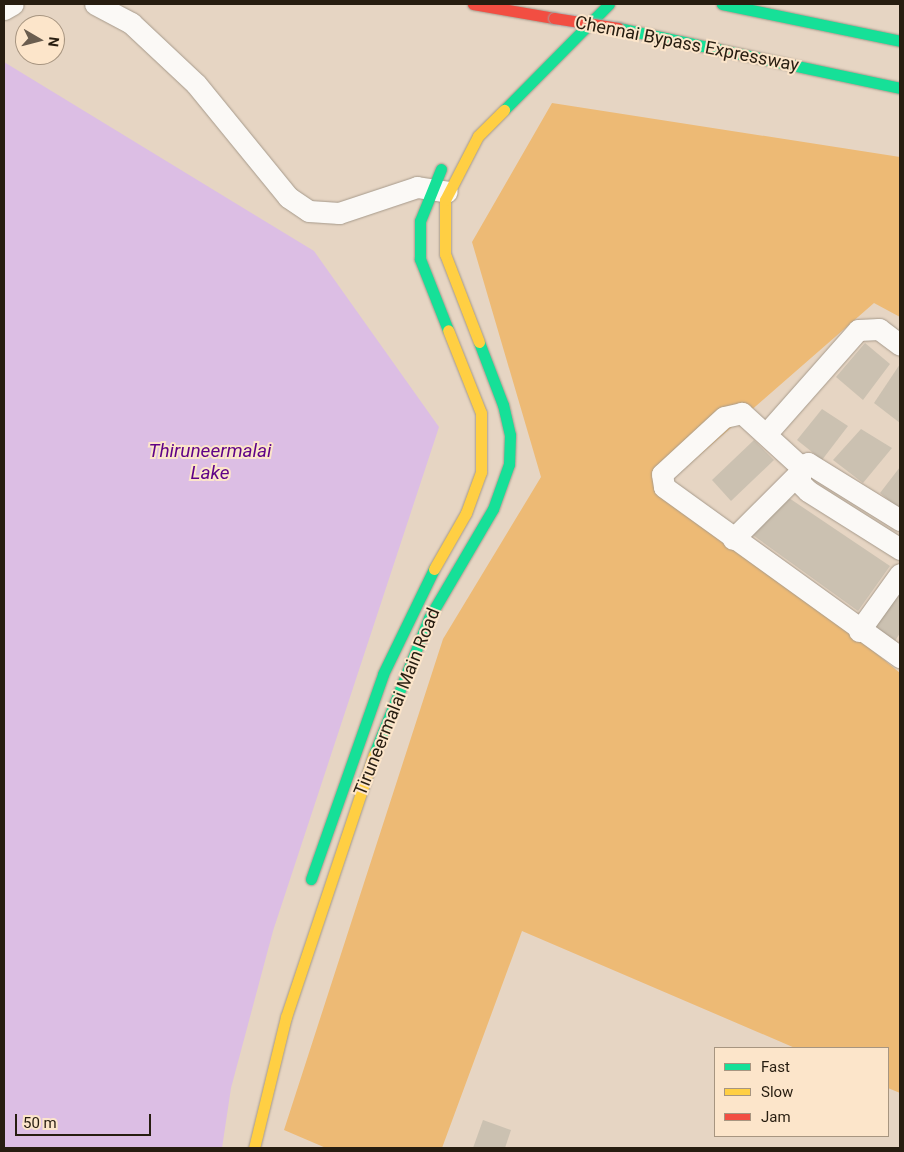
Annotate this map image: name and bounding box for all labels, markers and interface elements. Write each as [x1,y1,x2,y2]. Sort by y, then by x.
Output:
street label: Chennai Bypass Expressway [573,12,801,76]
north arrow [15,15,65,65]
text: N [45,36,62,48]
water label: Thiruneermalai Lake [148,440,272,484]
street label: Tiruneermalai Main Road [349,605,445,799]
legend [714,1047,889,1137]
text: Fast [761,1058,790,1076]
text: Slow [761,1083,793,1101]
scale bar [18,1104,154,1136]
text: Jam [761,1108,791,1126]
text: 50 m [23,1114,57,1132]

